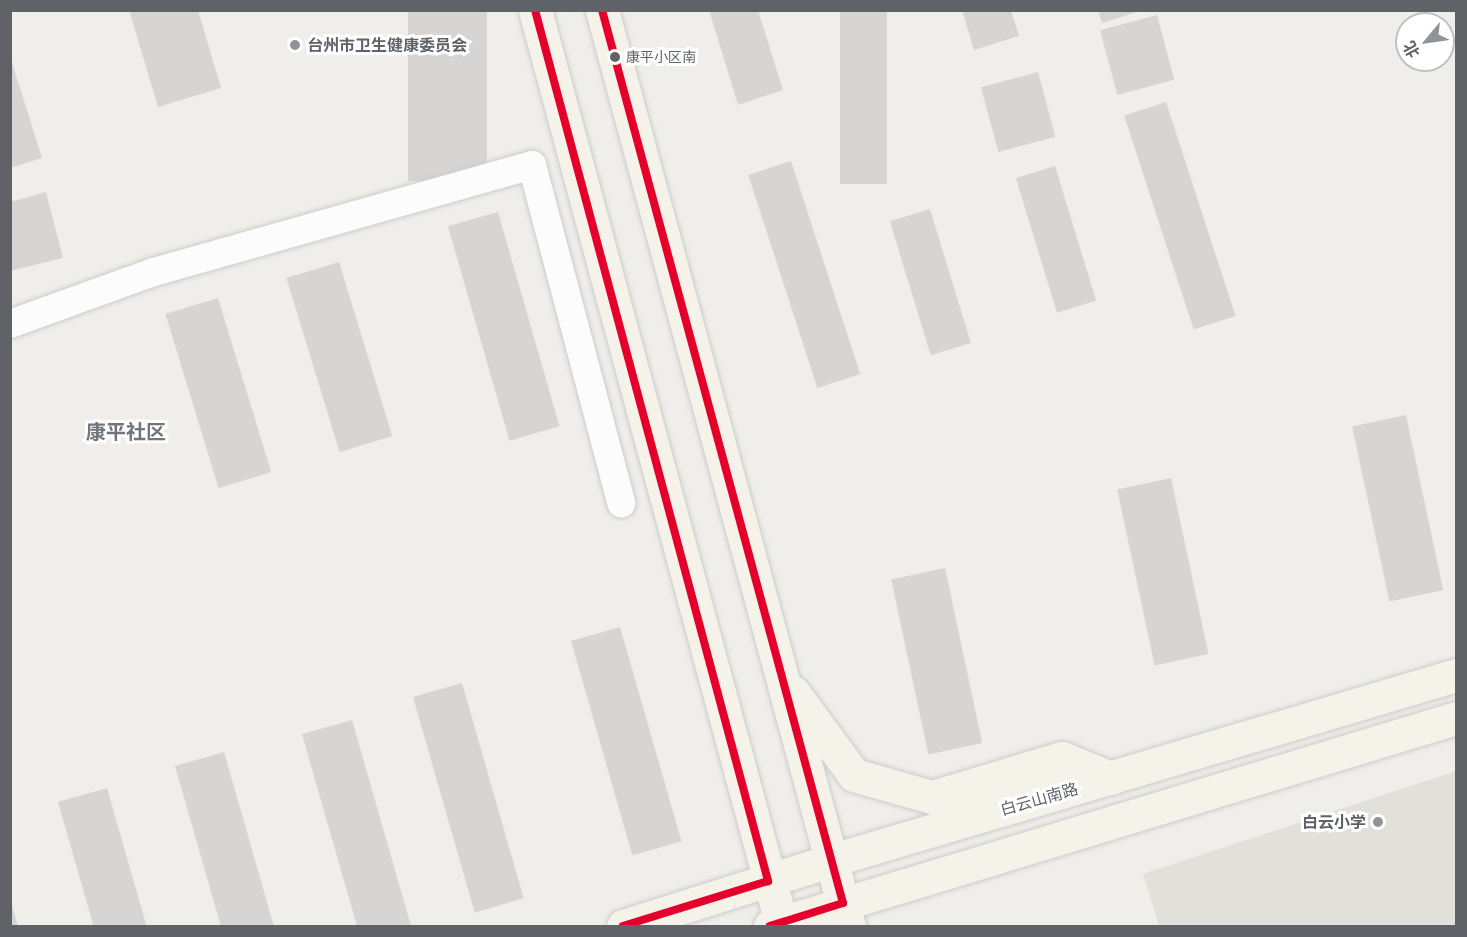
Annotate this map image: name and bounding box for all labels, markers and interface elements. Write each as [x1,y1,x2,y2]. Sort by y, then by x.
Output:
north arrow [1395,12,1455,72]
place label: 台州市卫生健康委员会 [307,35,467,55]
text: 北 [1398,37,1425,62]
marker: 台州市卫生健康委员会 [288,38,302,52]
place label: 康平小区南 [626,49,696,65]
marker: 康平小区南 [609,51,621,63]
district label: 康平社区 [86,419,166,443]
street label: 白云山南路 [998,779,1080,819]
place label: 白云小学 [1302,812,1366,832]
marker: 白云小学 [1371,815,1385,829]

